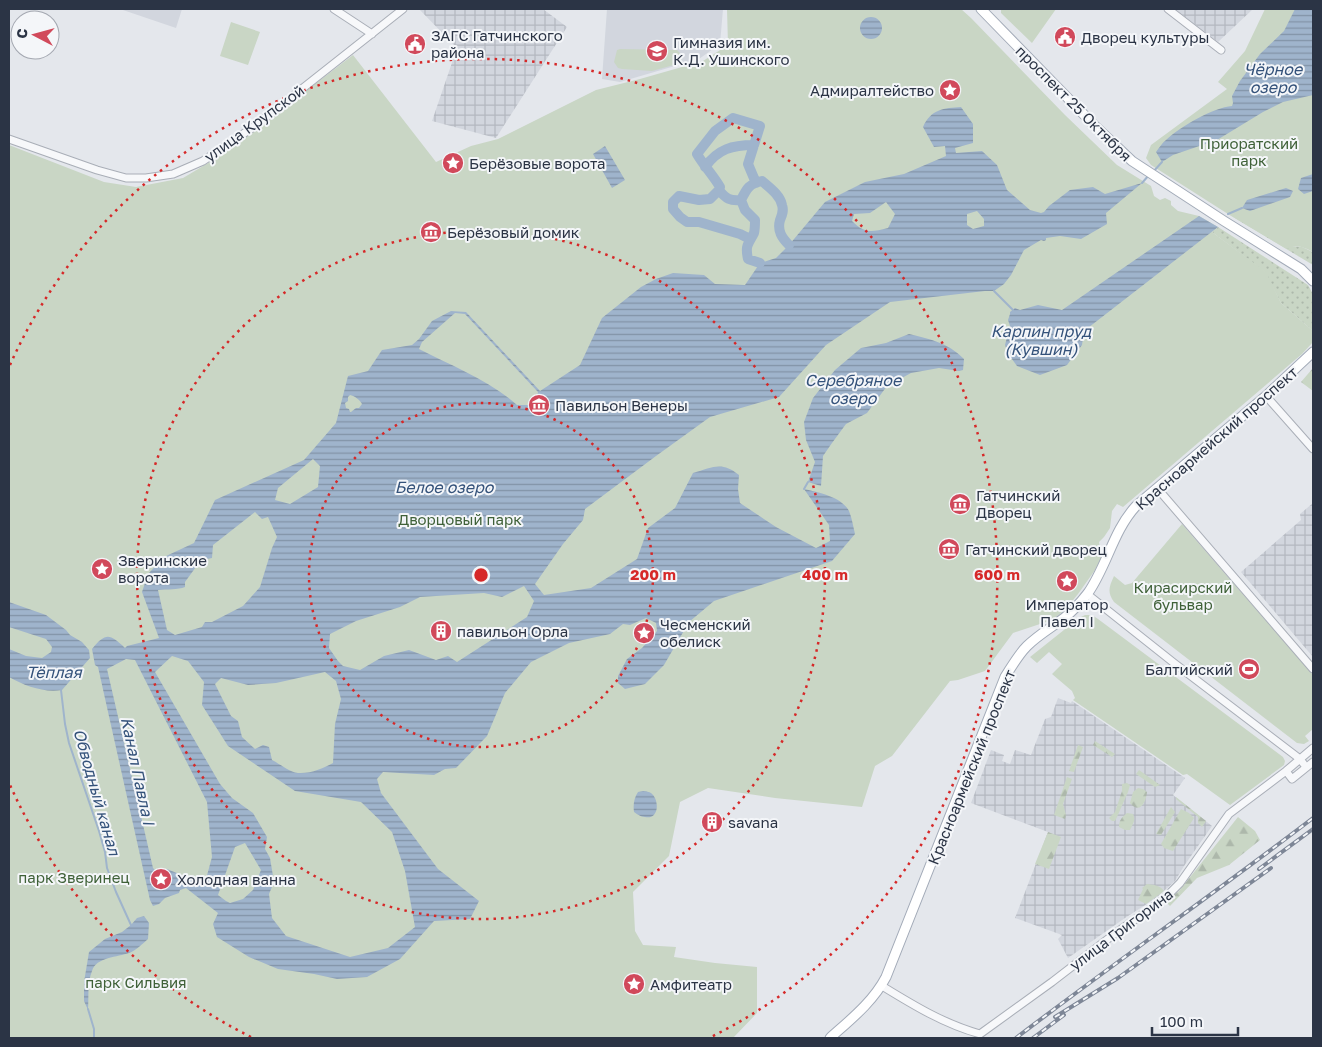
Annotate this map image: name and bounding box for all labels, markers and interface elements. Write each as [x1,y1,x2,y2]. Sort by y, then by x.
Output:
north arrow [10,10,60,60]
public building icon: Дворец культуры [1053,25,1077,49]
place label: ЗАГС Гатчинского района [431,26,563,61]
text: С [13,28,31,39]
place label: Дворец культуры [1081,28,1209,46]
public building icon: ЗАГС Гатчинского района [403,32,427,56]
place label: Гимназия им. К.Д. Ушинского [673,33,790,68]
school or university icon: Гимназия им. К.Д. Ушинского [645,39,669,63]
street label: проспект 25 Октября [1012,41,1136,165]
water label: Чёрное озеро [1244,59,1304,97]
place icon: Адмиралтейство [938,78,962,102]
street label: улица Крупской [200,81,308,165]
place label: Адмиралтейство [810,81,934,99]
park label: Приоратский парк [1200,134,1298,169]
place icon: Берёзовые ворота [441,151,465,175]
place label: Берёзовые ворота [469,154,605,172]
museum icon: Берёзовый домик [419,220,443,244]
place label: Берёзовый домик [447,223,580,241]
water label: Карпин пруд (Кувшин) [991,321,1092,359]
street label: Красноармейский проспект [1131,362,1301,513]
water label: Серебряное озеро [805,370,903,408]
museum icon: Павильон Венеры [527,393,551,417]
place label: Павильон Венеры [555,396,688,414]
water label: Белое озеро [395,477,495,497]
place label: Гатчинский Дворец [976,486,1060,521]
museum icon: Гатчинский Дворец [948,492,972,516]
park label: Дворцовый парк [398,510,522,528]
museum icon: Гатчинский дворец [937,537,961,561]
place label: Гатчинский дворец [965,540,1107,558]
place label: Зверинские ворота [118,551,207,586]
place icon: Зверинские ворота [90,557,114,581]
text: 200 m [630,565,676,583]
text: 400 m [802,565,848,583]
text: 600 m [974,565,1020,583]
centre of rings [472,566,490,584]
place icon: Император Павел I [1055,569,1079,593]
park label: Кирасирский бульвар [1133,578,1233,613]
place label: Император Павел I [1026,595,1108,630]
place label: Чесменский обелиск [660,615,751,650]
building icon: павильон Орла [429,619,453,643]
place icon: Чесменский обелиск [632,621,656,645]
place label: павильон Орла [457,622,568,640]
sports icon: Балтийский [1237,657,1261,681]
place label: Балтийский [1145,660,1233,678]
water label: Тёплая [26,662,83,682]
street label: Красноармейский проспект [924,666,1019,867]
water label: Канал Павла I [117,715,160,829]
water label: Обводный канал [69,726,125,859]
building icon: savana [700,810,724,834]
place label: savana [728,813,778,831]
place icon: Холодная ванна [149,867,173,891]
park label: парк Зверинец [18,868,130,886]
place label: Холодная ванна [177,870,296,888]
street label: улица Григорина [1066,884,1176,974]
place icon: Амфитеатр [622,972,646,996]
park label: парк Сильвия [85,973,187,991]
place label: Амфитеатр [650,975,732,993]
scale bar [1152,1004,1238,1036]
text: 100 m [1160,1012,1203,1030]

